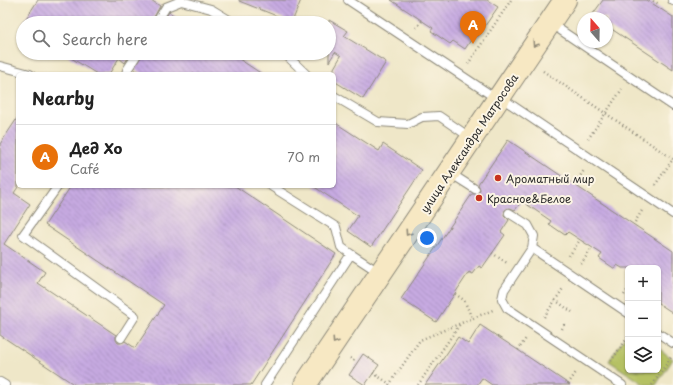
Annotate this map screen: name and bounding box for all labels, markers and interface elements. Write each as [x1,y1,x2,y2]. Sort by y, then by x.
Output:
pin: A [460,11,486,44]
north arrow [577,12,613,48]
search box [16,16,336,60]
icon: search [30,27,52,49]
text: Search here [62,27,148,50]
one-way arrow [533,40,540,47]
street label: улица Александра Матросова [416,70,522,216]
text: Nearby [32,85,94,111]
text: Дед Хо [70,136,122,159]
text: A [40,147,50,166]
text: 70 m [287,147,320,166]
text: Café [70,159,99,178]
place label: Ароматный мир [506,170,595,187]
marker: Ароматный мир [493,173,503,183]
place label: Красное&Белое [487,190,571,207]
marker: Красное&Белое [474,193,484,203]
your location [417,228,437,248]
one-way arrow [405,229,413,236]
map controls [625,265,661,373]
button: + [625,265,661,301]
button: − [625,301,661,337]
one-way arrow [333,336,340,343]
button: layers [625,337,661,373]

